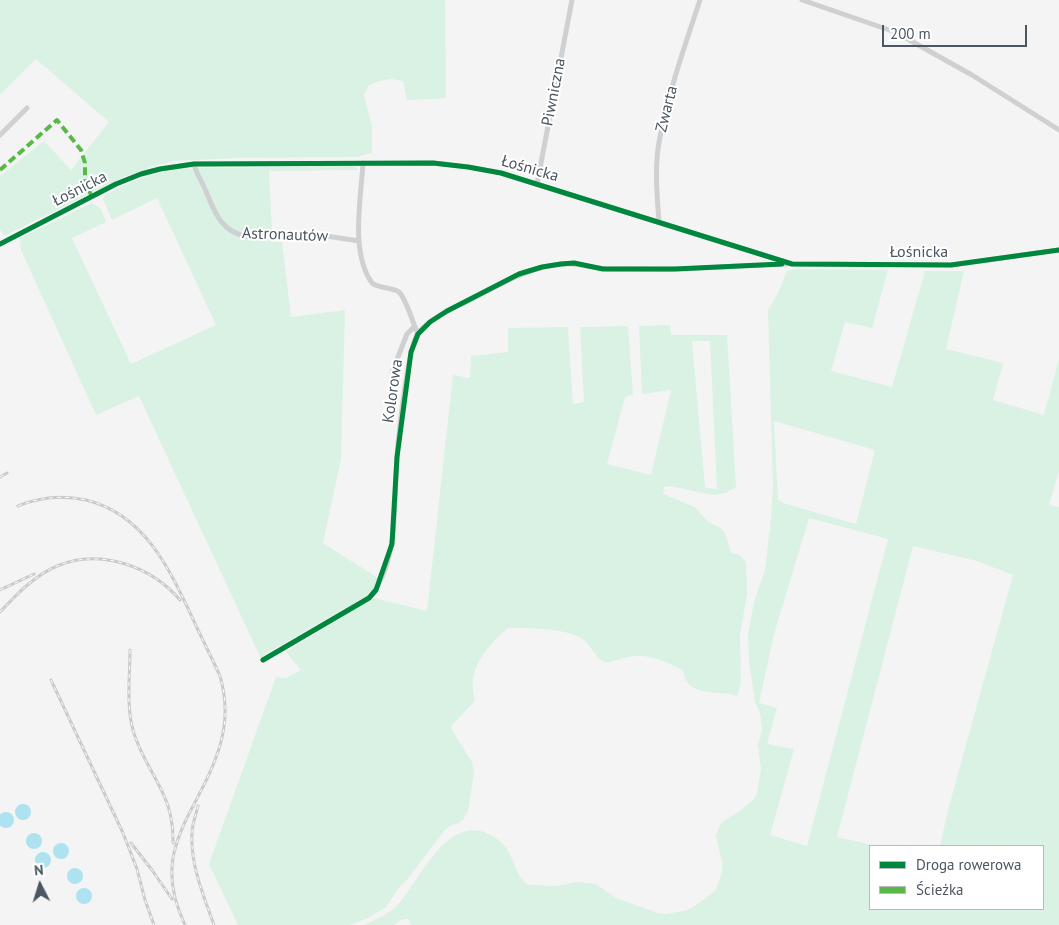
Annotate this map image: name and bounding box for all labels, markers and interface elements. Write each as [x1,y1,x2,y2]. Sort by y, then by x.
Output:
scale bar [884,15,1029,47]
text: 200 m [890,24,931,43]
street label: Piwniczna [538,56,570,128]
street label: Zwarta [652,84,682,134]
street label: Łośnicka [499,152,561,186]
street label: Łośnicka [50,167,110,211]
street label: Astronautów [242,224,328,246]
street label: Łośnicka [890,242,948,262]
street label: Kolorowa [379,358,407,424]
legend [869,845,1044,910]
text: Droga rowerowa [916,855,1021,874]
north arrow [15,860,65,910]
text: N [33,861,44,879]
text: Ścieżka [916,880,964,899]

